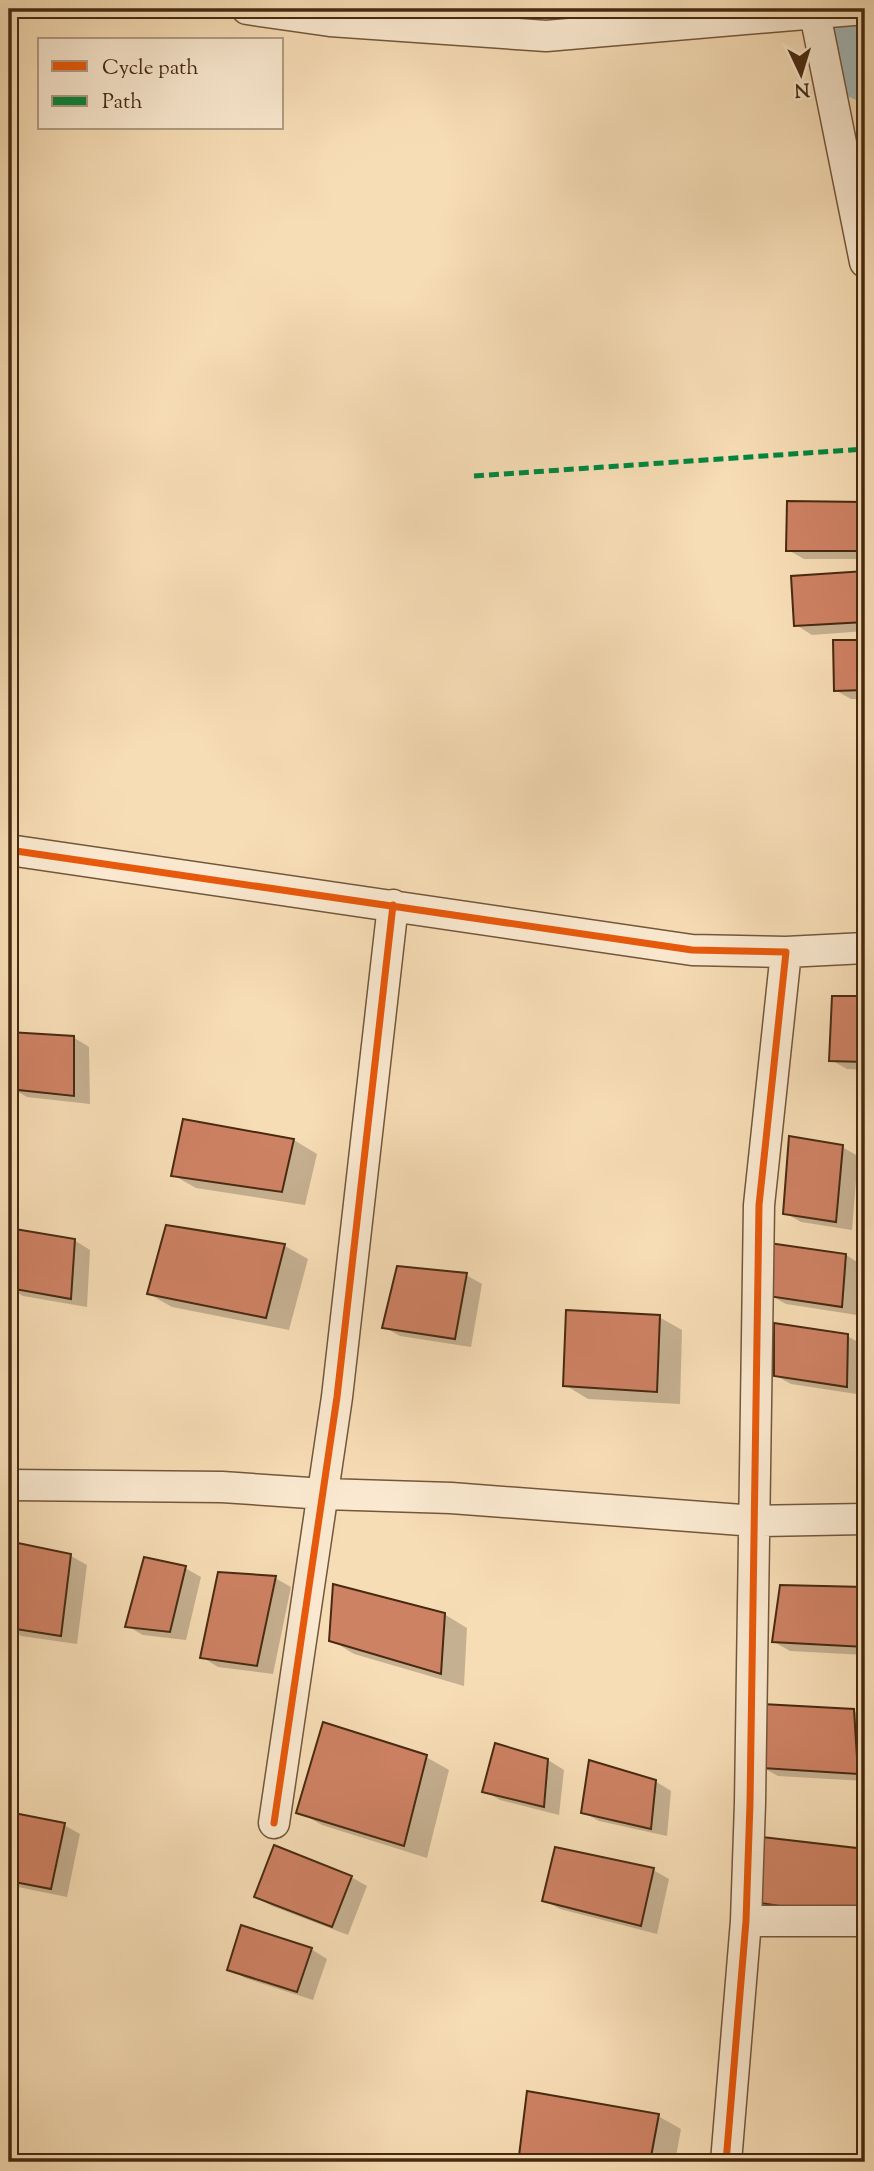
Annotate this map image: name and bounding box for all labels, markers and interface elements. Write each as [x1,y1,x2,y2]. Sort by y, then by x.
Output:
legend [38,38,284,130]
north arrow [766,38,836,108]
text: Cycle path [102,54,199,84]
text: N [794,74,811,102]
text: Path [102,88,143,118]

